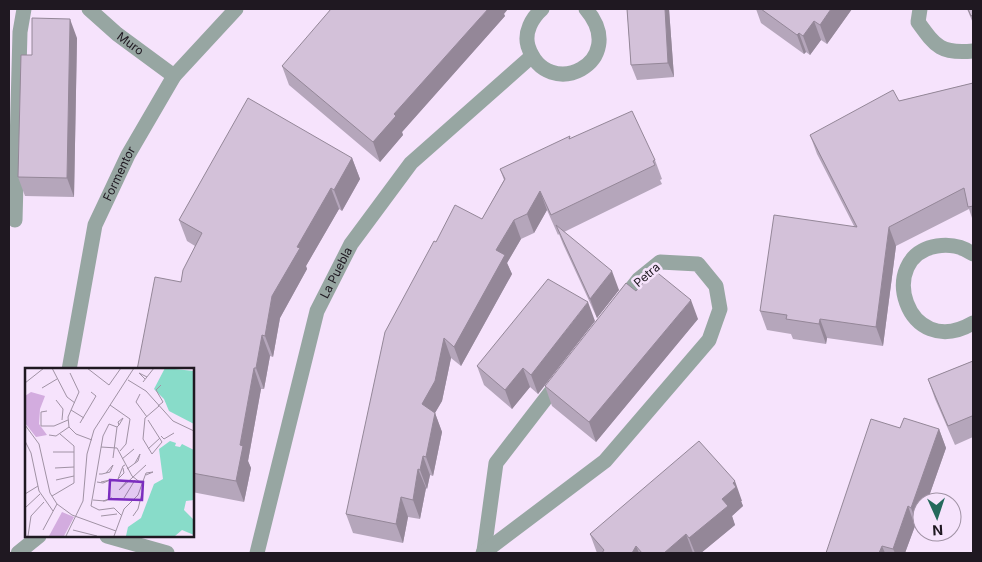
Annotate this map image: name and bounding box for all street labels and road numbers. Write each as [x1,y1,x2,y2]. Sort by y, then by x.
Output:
street label: Muro [114,29,147,58]
street label: Formentor [99,143,139,203]
street label: La Puebla [317,244,355,301]
street label: Petra [630,259,663,290]

